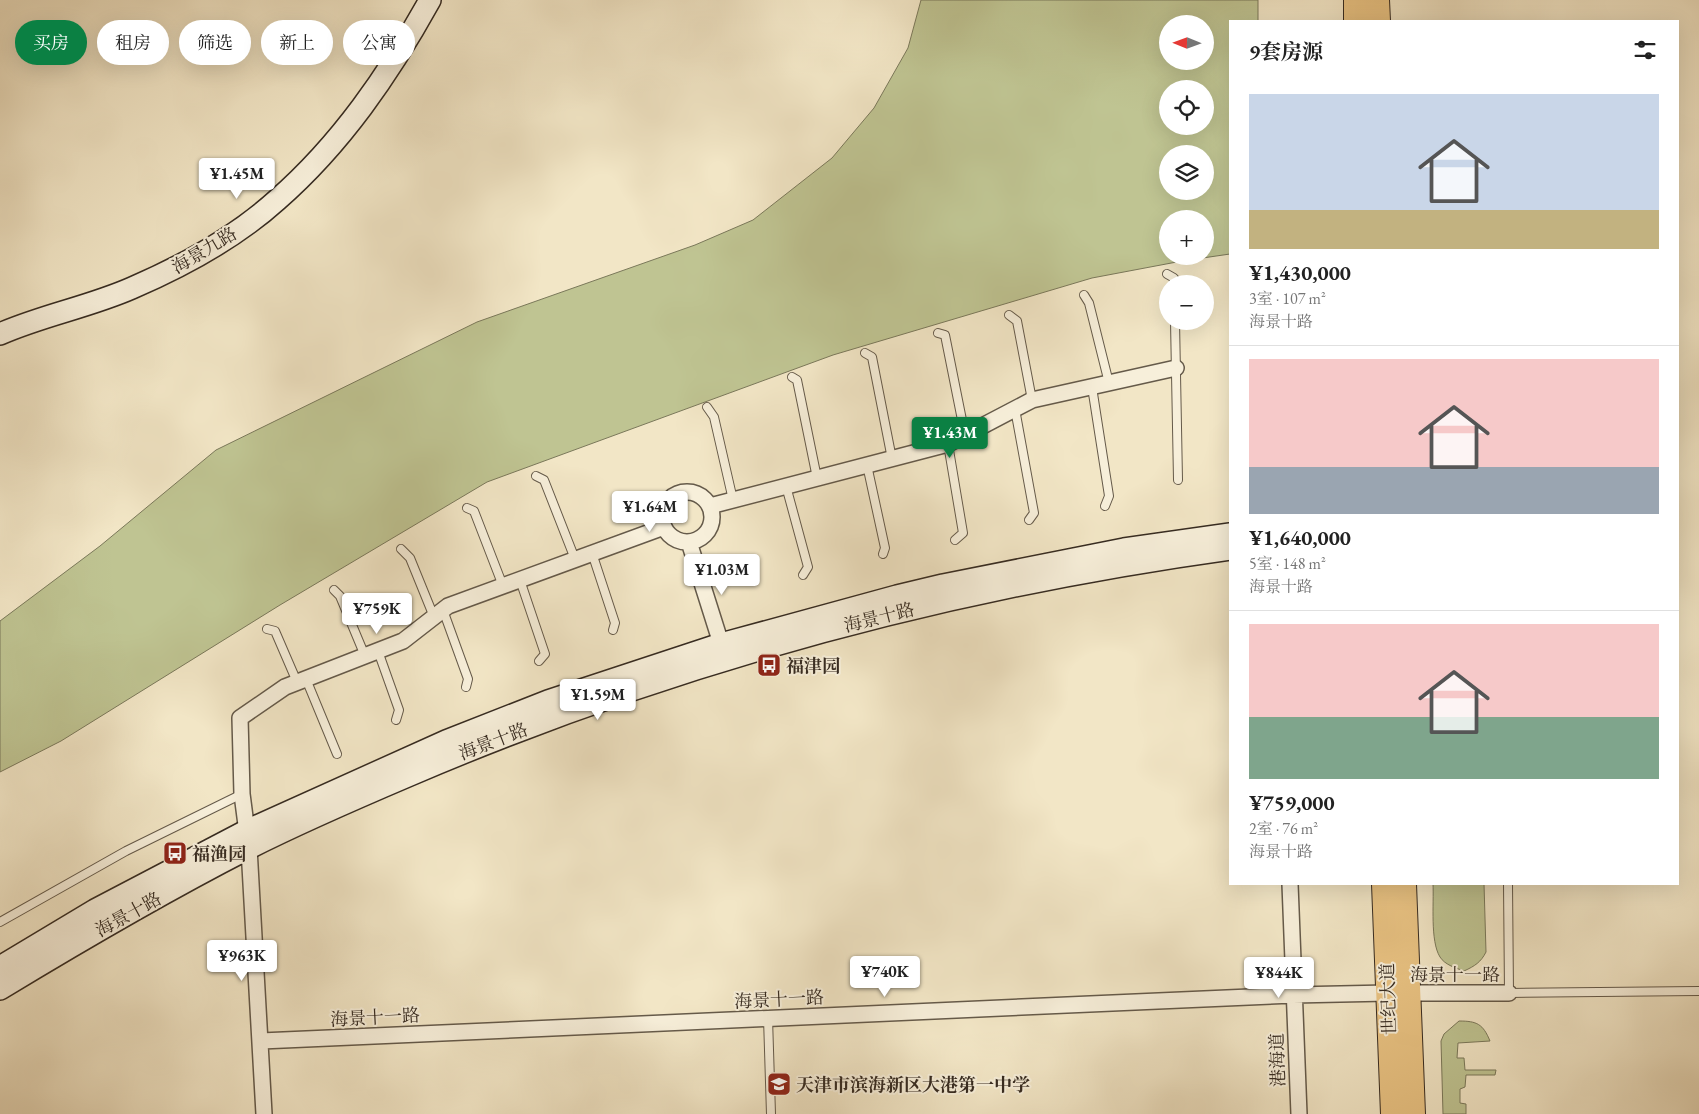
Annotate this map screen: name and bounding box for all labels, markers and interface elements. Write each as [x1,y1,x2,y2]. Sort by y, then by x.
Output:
north arrow [1159,15,1214,70]
map controls [1159,15,1214,330]
chip: 买房 [15,20,87,65]
chip: 租房 [97,20,169,65]
chip: 筛选 [179,20,251,65]
chip: 新上 [261,20,333,65]
chip: 公寓 [343,20,415,65]
icon: filters [1631,36,1659,64]
text: 9套房源 [1249,38,1323,65]
button: locate [1159,80,1214,135]
icon: home [1409,126,1499,216]
button: layers [1159,145,1214,200]
pin: ¥1.45M [196,158,278,200]
text: ¥1.45M [210,163,264,184]
button: + [1159,210,1214,265]
street label: 海景九路 [167,222,241,278]
text: ¥1,430,000 [1249,259,1351,286]
button: − [1159,275,1214,330]
text: 3室 · 107 m² [1249,288,1326,309]
text: 海景十路 [1249,311,1313,332]
icon: home [1409,392,1499,482]
pin: ¥1.43M [909,416,991,459]
text: ¥1.43M [923,422,977,443]
pin: ¥1.64M [609,490,691,533]
text: ¥1.64M [623,496,677,517]
text: ¥1,640,000 [1249,524,1351,551]
text: 5室 · 148 m² [1249,553,1326,574]
pin: ¥1.03M [681,554,763,596]
text: ¥1.03M [695,559,749,580]
text: 海景十路 [1249,576,1313,597]
pin: ¥759K [342,592,412,635]
street label: 海景十路 [841,597,917,637]
text: ¥759K [353,598,401,619]
bus stop icon: 福津园 [756,652,782,678]
place label: 福津园 [786,654,840,677]
icon: home [1409,657,1499,747]
pin: ¥1.59M [557,678,639,721]
text: ¥1.59M [571,684,625,705]
street label: 海景十路 [455,717,531,765]
text: ¥759,000 [1249,789,1335,816]
text: 2室 · 76 m² [1249,818,1318,839]
bus stop icon: 福渔园 [162,840,188,866]
text: 海景十路 [1249,841,1313,862]
place label: 福渔园 [192,842,246,865]
street label: 海景十路 [91,886,165,942]
pin: ¥963K [207,940,277,982]
text: ¥963K [218,945,266,966]
pin: ¥740K [850,956,920,998]
pin: ¥844K [1244,956,1314,999]
text: ¥740K [861,961,909,982]
text: ¥844K [1255,962,1303,983]
street label: 世纪大道 [1375,963,1401,1035]
street label: 海景十一路 [1410,963,1500,986]
street label: 海景十一路 [733,985,825,1013]
street label: 海景十一路 [329,1003,421,1031]
street label: 港海道 [1265,1033,1289,1087]
school or university icon: 天津市滨海新区大港第一中学 [766,1071,792,1097]
place label: 天津市滨海新区大港第一中学 [796,1073,1030,1096]

